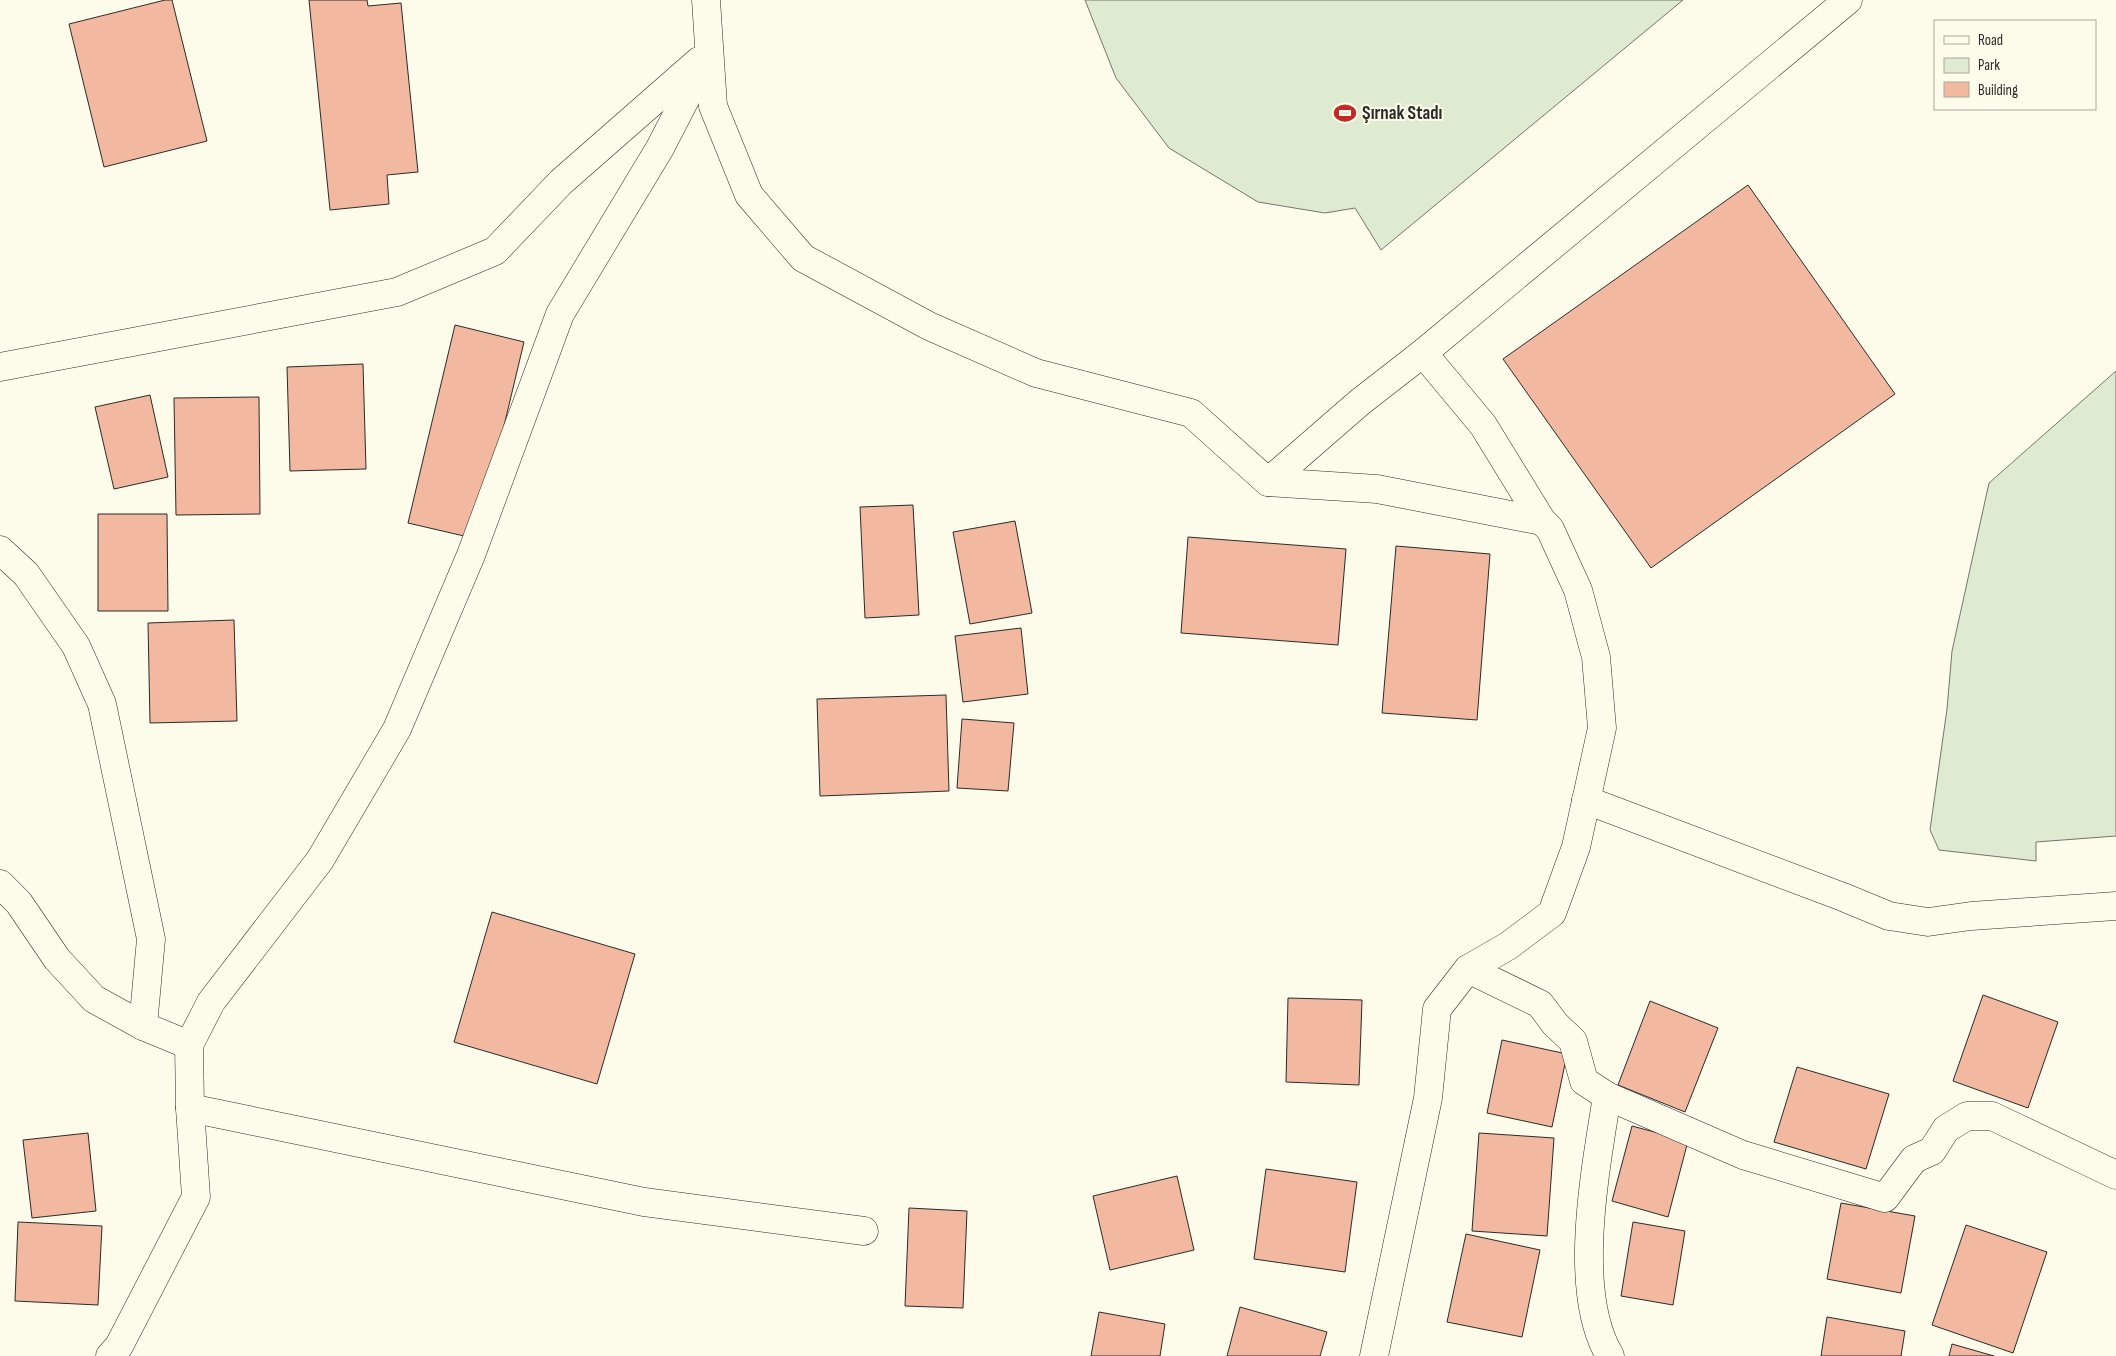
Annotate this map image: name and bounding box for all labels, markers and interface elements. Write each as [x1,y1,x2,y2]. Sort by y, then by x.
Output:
legend [1934,20,2096,110]
text: Road [1978,31,2003,50]
text: Park [1978,56,2000,75]
text: Building [1978,81,2018,100]
sports icon: Şırnak Stadı [1332,100,1358,126]
place label: Şırnak Stadı [1362,102,1442,125]

